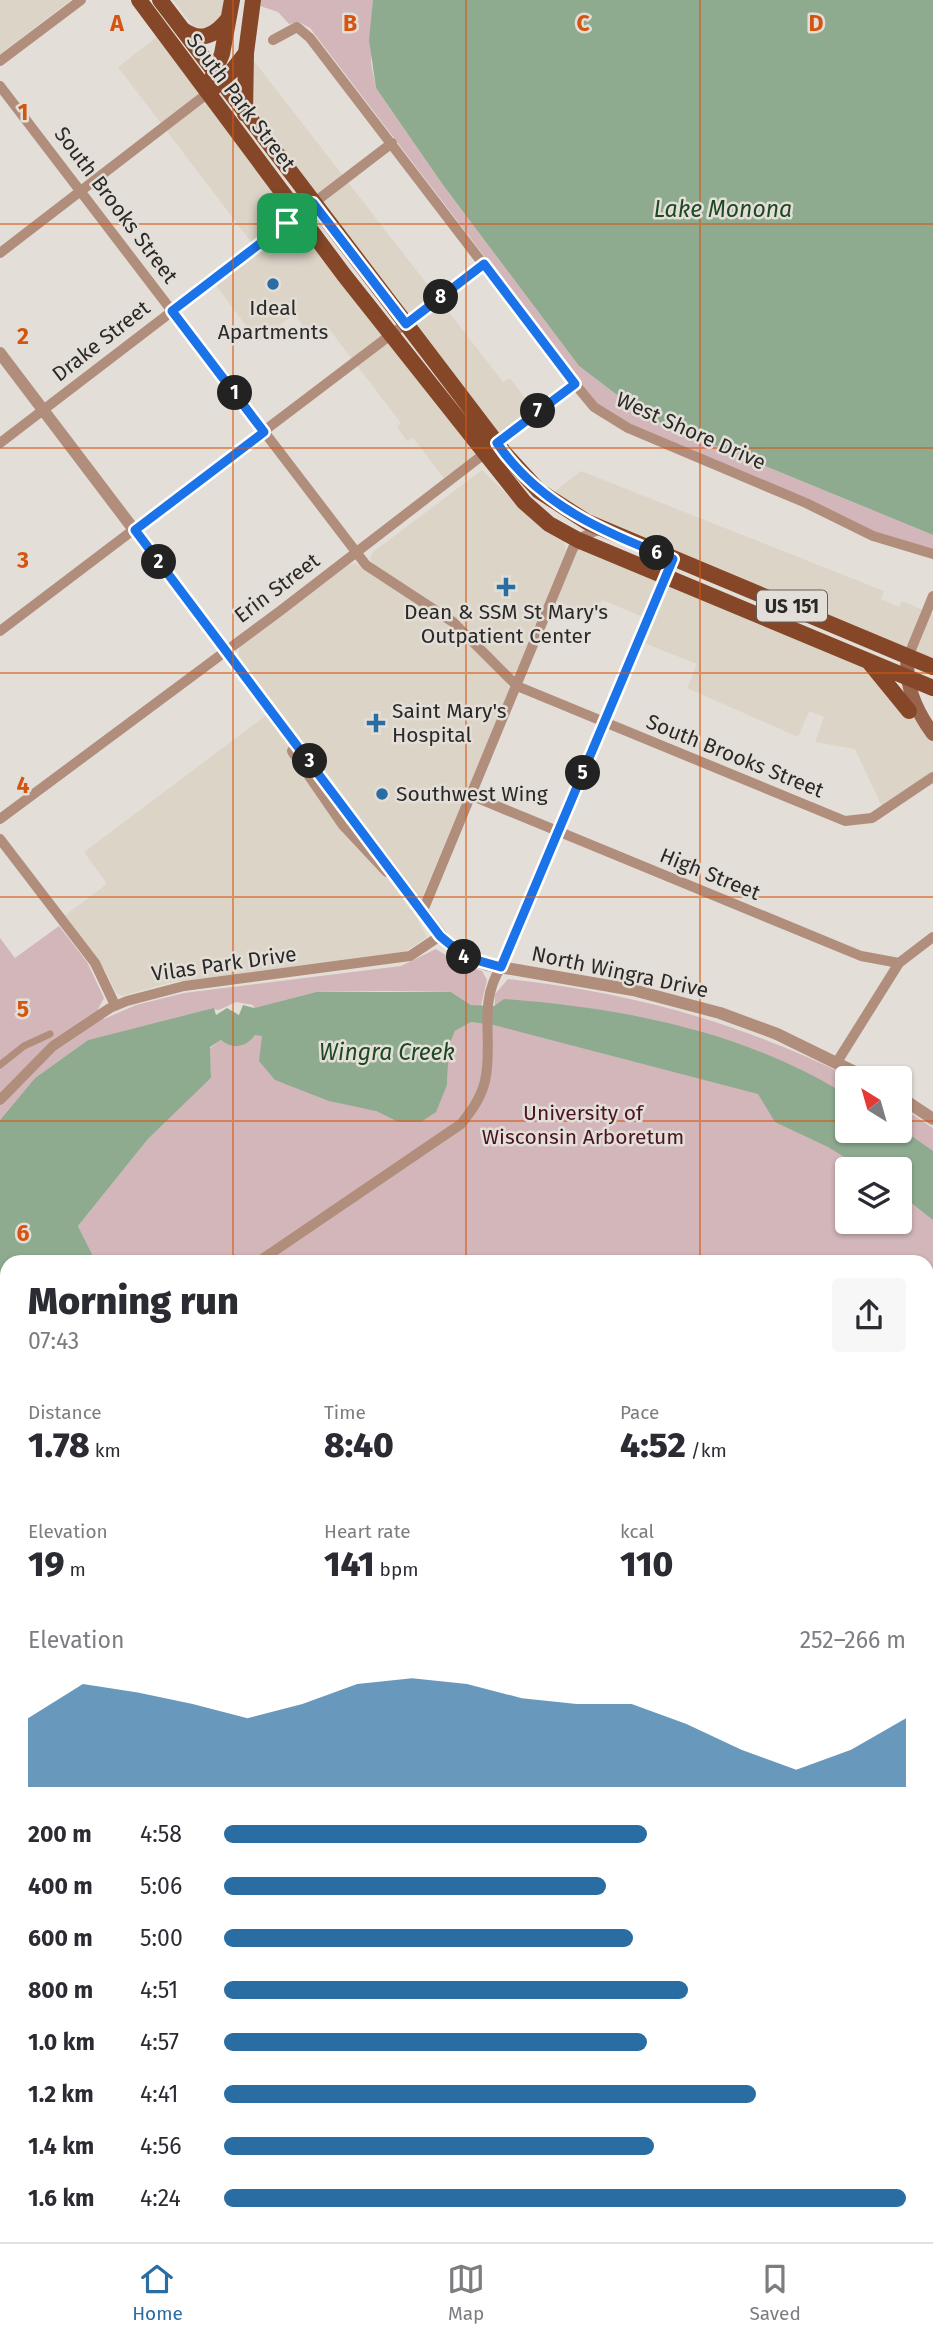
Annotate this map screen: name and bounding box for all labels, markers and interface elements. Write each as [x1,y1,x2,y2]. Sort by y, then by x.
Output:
text: A [109,9,124,37]
text: B [343,9,357,37]
text: C [576,9,590,37]
text: D [809,9,824,37]
street label: South Park Street [181,28,301,176]
text: 1 [18,98,28,126]
street label: South Brooks Street [49,122,184,289]
pin [257,193,317,253]
water label: Lake Monona [654,195,792,223]
icon: arrive [268,204,306,242]
marker: Ideal Apartments [265,276,281,292]
pin: 8 [424,280,458,314]
text: 8 [435,285,446,308]
street label: Drake Street [47,295,155,387]
place label: Ideal Apartments [218,295,328,345]
text: 2 [17,322,29,350]
pin: 1 [218,376,252,410]
text: 1 [230,381,239,404]
street label: West Shore Drive [612,386,770,476]
pin: 7 [520,394,556,428]
text: 7 [533,399,542,422]
pin: 6 [640,536,674,570]
text: 6 [651,541,662,564]
pin: 2 [142,544,176,580]
text: 3 [16,546,29,574]
street label: Erin Street [229,547,325,628]
text: 2 [154,550,163,573]
marker: Dean & SSM St Mary's Outpatient Center [496,577,516,597]
road number: US 151 [757,590,827,622]
place label: Dean & SSM St Mary's Outpatient Center [404,599,608,649]
place label: Saint Mary's Hospital [392,698,507,748]
street label: South Brooks Street [642,709,828,804]
marker: Saint Mary's Hospital [366,713,386,733]
pin: 3 [292,744,328,778]
text: 3 [305,749,314,772]
pin: 5 [566,756,600,790]
text: 5 [577,761,588,784]
text: 4 [17,771,30,799]
place label: Southwest Wing [396,781,548,807]
marker: Southwest Wing [374,786,390,802]
street label: High Street [656,842,764,906]
pin: 4 [447,940,482,974]
street label: Vilas Park Drive [150,941,298,987]
street label: North Wingra Drive [529,941,711,1003]
text: 4 [458,945,469,968]
text: 5 [17,995,29,1023]
water label: Wingra Creek [319,1038,455,1066]
north arrow [835,1066,912,1143]
map controls [835,1066,912,1234]
park label: University of Wisconsin Arboretum [482,1100,684,1150]
button: layers [835,1157,912,1234]
text: 6 [17,1219,30,1247]
text: Morning run [28,1278,239,1324]
button: share [832,1278,906,1352]
text: 07:43 [28,1327,79,1355]
text: Distance [28,1401,102,1424]
text: Time [324,1401,366,1424]
text: Pace [620,1401,659,1424]
text: 1.78 [28,1424,90,1466]
text: 8:40 [324,1424,394,1466]
text: 4:52 [620,1424,686,1466]
text: km [90,1439,121,1462]
text: /km [686,1439,727,1462]
text: Elevation [28,1520,108,1543]
text: Heart rate [324,1520,411,1543]
text: kcal [620,1520,654,1543]
text: 19 [28,1543,65,1585]
text: 141 [324,1543,375,1585]
text: 110 [620,1543,673,1585]
text: m [65,1558,86,1581]
text: bpm [375,1558,418,1581]
text: Elevation [28,1626,124,1654]
text: 252–266 m [800,1626,906,1654]
text: 200 m [28,1820,92,1848]
text: 4:58 [140,1820,182,1848]
text: 400 m [28,1872,93,1900]
text: 5:06 [140,1872,182,1900]
text: 600 m [28,1924,93,1952]
text: 5:00 [140,1924,183,1952]
text: 800 m [28,1976,93,2004]
text: 4:51 [140,1976,178,2004]
text: 1.0 km [28,2028,95,2056]
text: 4:57 [140,2028,179,2056]
text: 1.2 km [28,2080,94,2108]
text: 4:41 [140,2080,179,2108]
text: 1.4 km [28,2132,94,2160]
text: 4:56 [140,2132,182,2160]
text: 1.6 km [28,2184,95,2212]
text: 4:24 [140,2184,181,2212]
tab: Home [132,2260,183,2325]
tab: Map [447,2260,485,2325]
tab: Saved [749,2260,801,2325]

